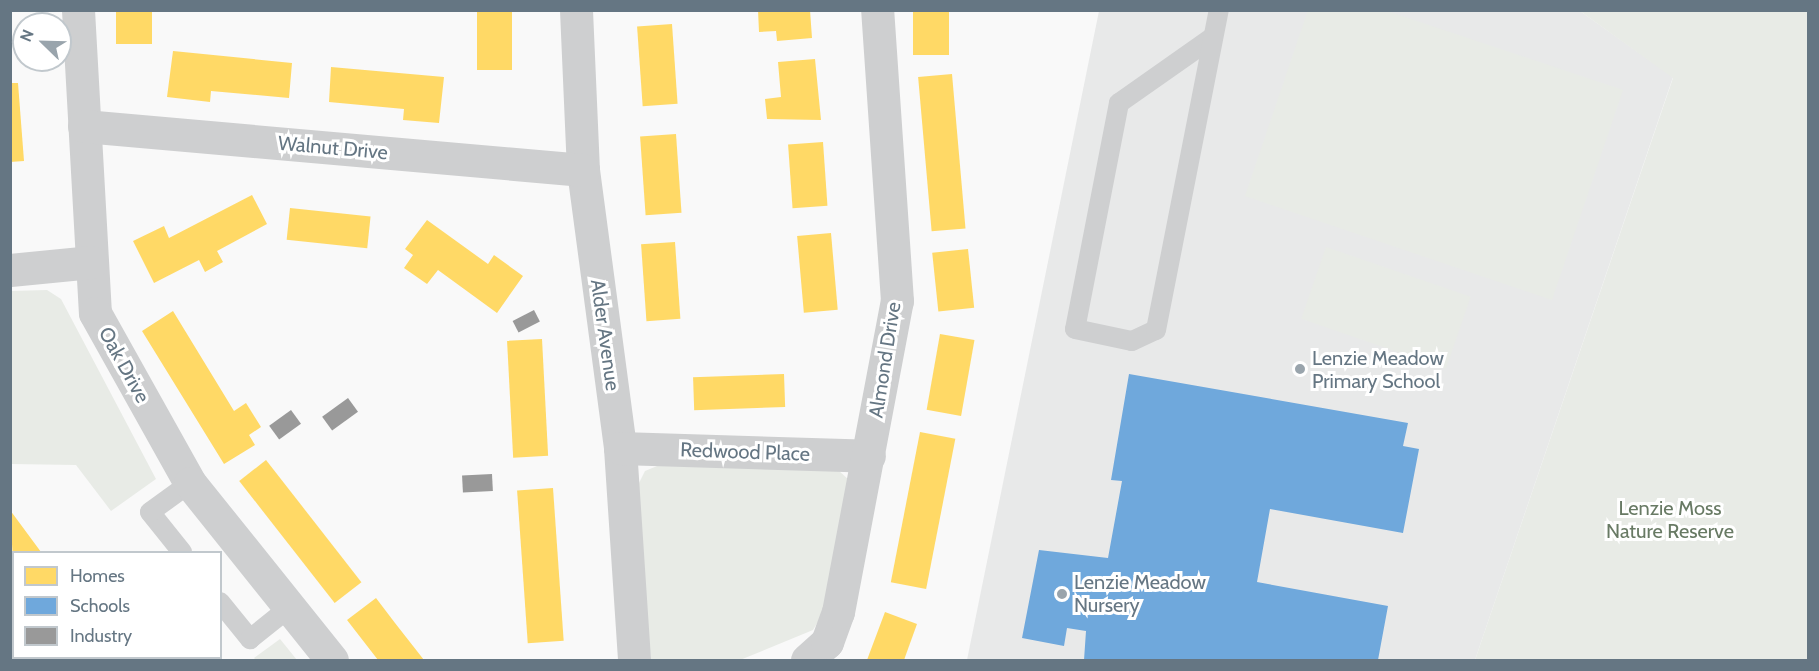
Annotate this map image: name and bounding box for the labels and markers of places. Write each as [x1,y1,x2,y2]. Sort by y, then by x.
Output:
place label: Lenzie Meadow Primary School [1312,346,1444,393]
marker: Lenzie Meadow Primary School [1293,362,1307,376]
place label: Lenzie Meadow Nursery [1074,570,1206,617]
marker: Lenzie Meadow Nursery [1055,587,1069,601]

